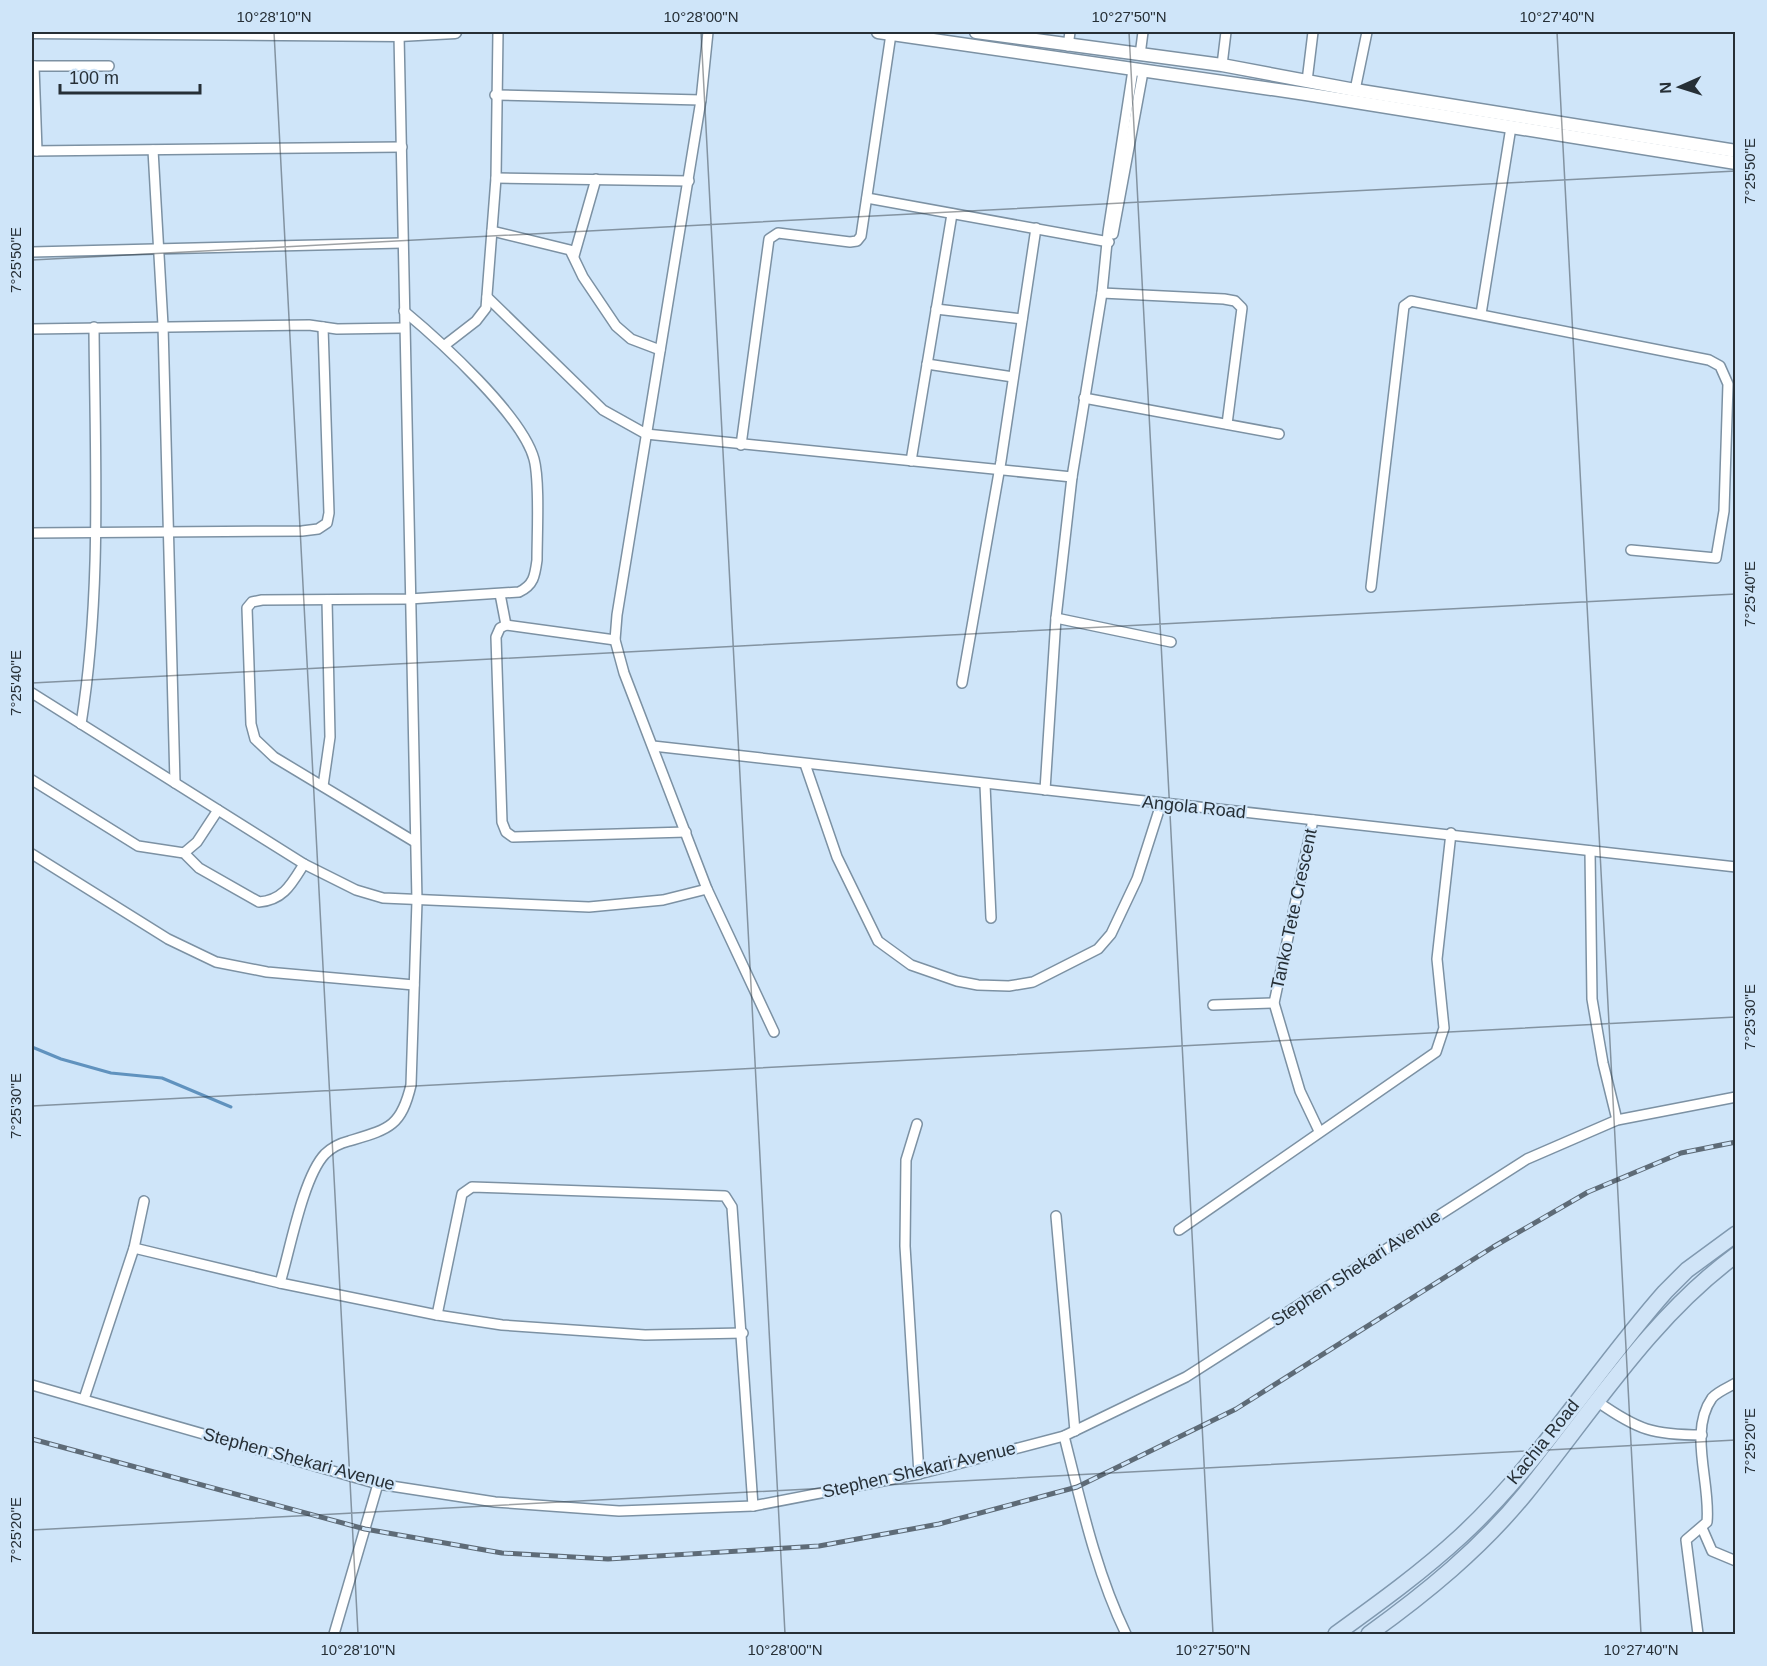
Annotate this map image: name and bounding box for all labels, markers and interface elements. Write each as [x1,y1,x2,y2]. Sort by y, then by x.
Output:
text: 10°28'10"N [236,8,312,25]
text: 10°28'00"N [663,8,739,25]
text: 10°27'50"N [1091,8,1167,25]
text: 10°27'40"N [1519,8,1595,25]
scale bar [60,57,200,95]
north arrow [1650,57,1710,117]
text: 100 m [69,68,119,88]
text: N [1657,82,1674,94]
text: 7°25'50"E [1741,138,1758,204]
text: 7°25'50"E [7,227,24,293]
text: 7°25'40"E [1741,561,1758,627]
text: 7°25'40"E [7,650,24,716]
street label: Angola Road [1141,792,1247,822]
street label: Tanko Tete Crescent [1267,827,1321,991]
text: 7°25'30"E [1741,984,1758,1050]
text: 7°25'30"E [7,1073,24,1139]
street label: Stephen Shekari Avenue [1268,1206,1444,1330]
street label: Kachia Road [1503,1396,1583,1488]
text: 7°25'20"E [1741,1408,1758,1474]
street label: Stephen Shekari Avenue [201,1424,397,1494]
street label: Stephen Shekari Avenue [820,1438,1018,1502]
text: 7°25'20"E [7,1497,24,1563]
text: 10°28'10"N [320,1641,396,1658]
text: 10°28'00"N [747,1641,823,1658]
text: 10°27'50"N [1175,1641,1251,1658]
text: 10°27'40"N [1603,1641,1679,1658]

